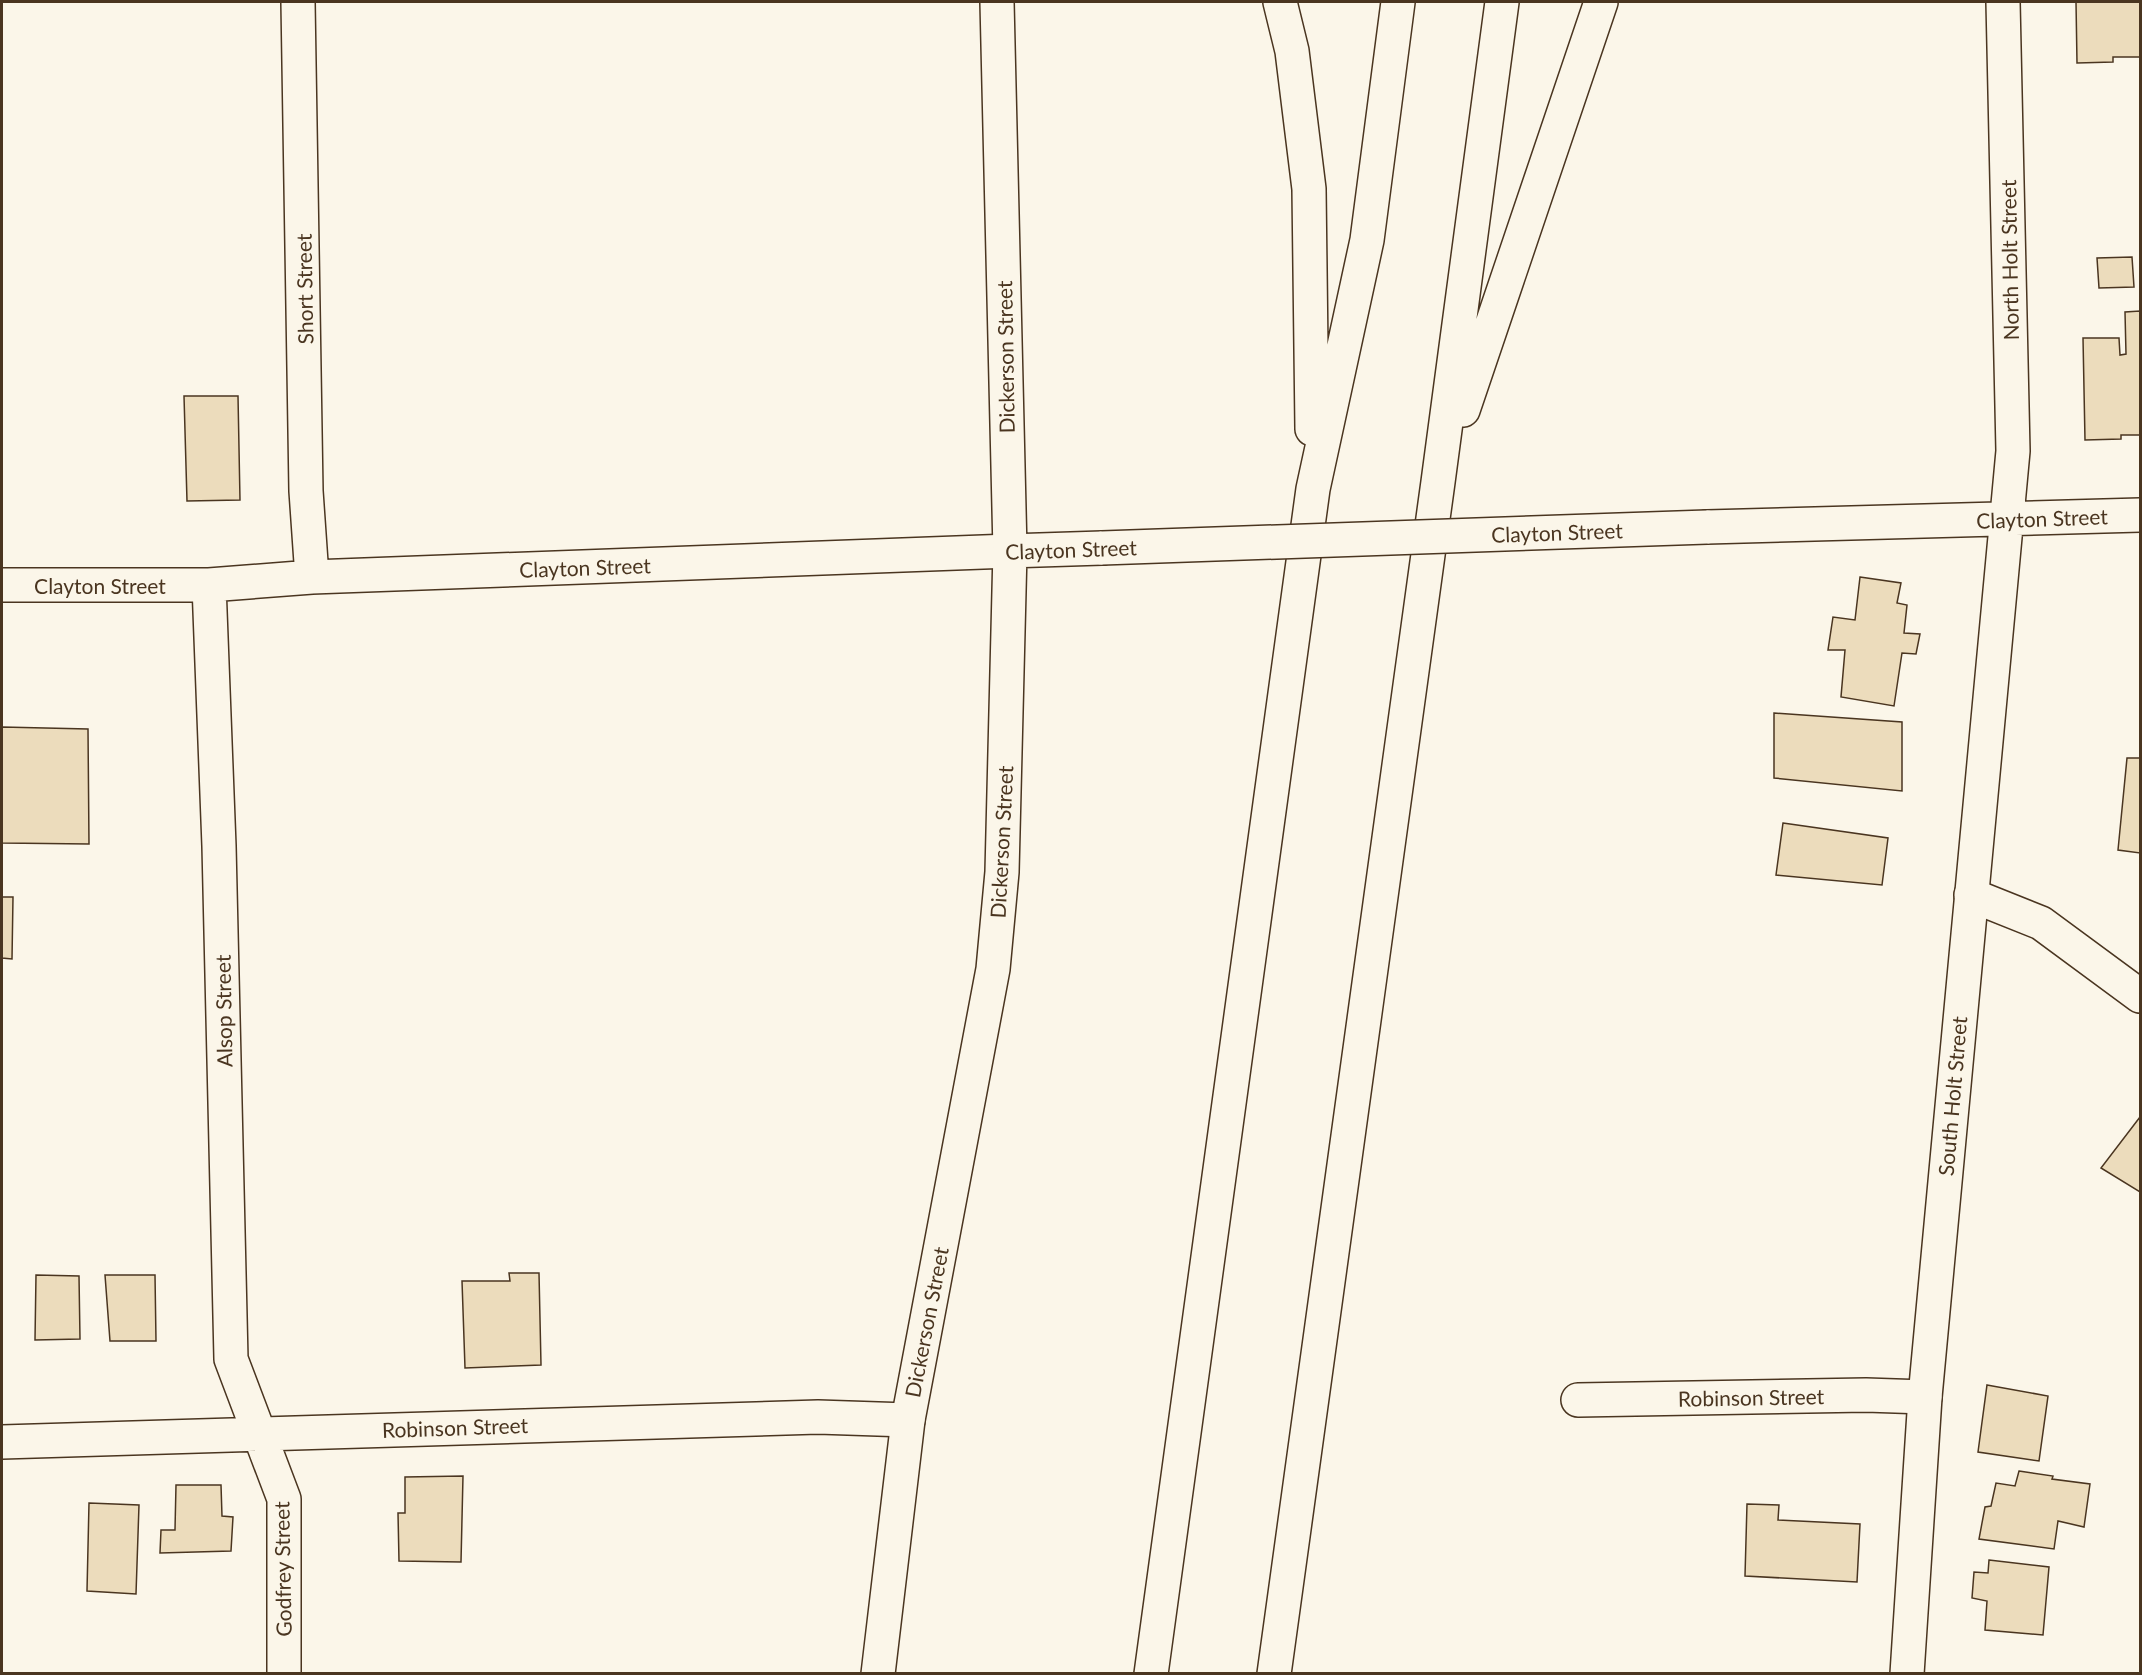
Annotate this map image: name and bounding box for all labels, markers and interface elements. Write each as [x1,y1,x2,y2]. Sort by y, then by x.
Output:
street label: North Holt Street [1995,179,2023,341]
street label: Short Street [291,233,317,345]
street label: Dickerson Street [991,280,1019,434]
street label: Clayton Street [1976,503,2109,533]
street label: Clayton Street [1491,517,1624,547]
street label: Clayton Street [1005,534,1138,564]
street label: Clayton Street [519,552,652,582]
street label: Clayton Street [34,573,166,598]
street label: Dickerson Street [985,765,1018,919]
street label: Alsop Street [210,954,236,1067]
street label: South Holt Street [1933,1015,1971,1177]
street label: Dickerson Street [899,1244,953,1399]
street label: Robinson Street [1678,1383,1825,1411]
street label: Robinson Street [381,1412,529,1442]
street label: Godfrey Street [268,1501,296,1637]

